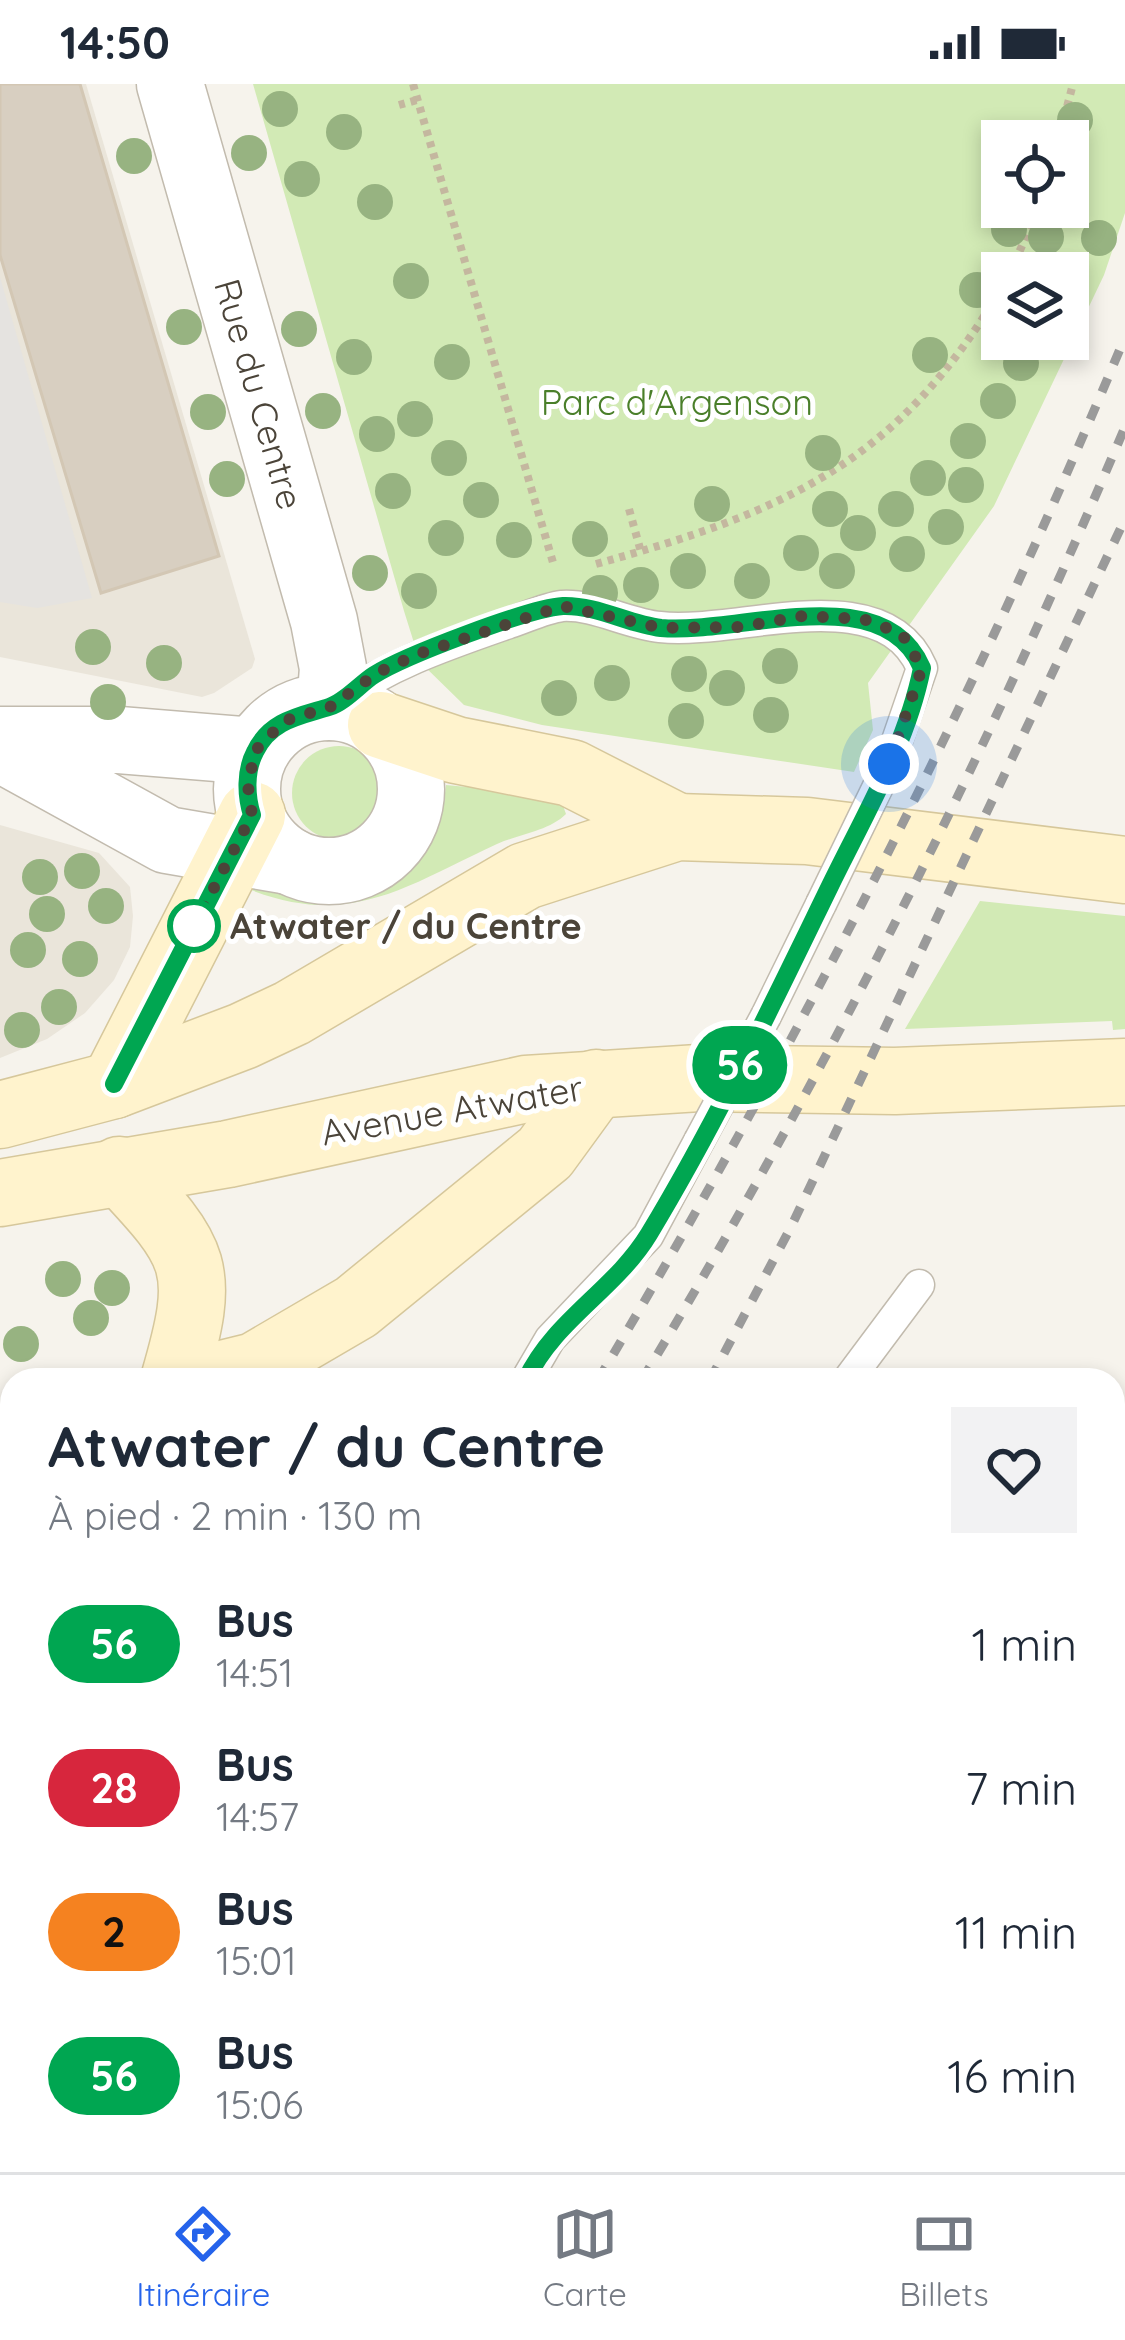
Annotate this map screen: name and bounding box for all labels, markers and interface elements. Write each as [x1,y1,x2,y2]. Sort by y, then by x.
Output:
text: 14:50 [60,14,170,70]
map controls [981,120,1089,360]
button: locate [981,120,1089,228]
button: layers [981,252,1089,360]
street label: Rue du Centre [205,274,314,514]
park label: Parc d'Argenson [541,379,813,424]
your location [859,734,919,794]
marker: Atwater / du Centre [169,901,219,951]
place label: Atwater / du Centre [230,903,582,948]
line badge: 56 [686,1026,794,1104]
text: 56 [716,1038,764,1091]
street label: Avenue Atwater [318,1064,586,1155]
button: heart [951,1407,1077,1533]
text: Atwater / du Centre [48,1410,605,1481]
text: À pied · 2 min · 130 m [48,1491,422,1540]
text: Bus [216,1592,294,1648]
text: 1 min [971,1616,1077,1672]
text: 56 [90,1617,138,1670]
text: 14:51 [216,1648,293,1697]
text: Bus [216,1736,294,1792]
text: 7 min [965,1760,1077,1816]
text: 28 [91,1761,137,1814]
text: 14:57 [216,1792,299,1841]
text: Bus [216,1880,294,1936]
text: 11 min [955,1904,1077,1960]
text: 2 [102,1905,126,1958]
text: 15:01 [216,1936,297,1985]
text: Bus [216,2024,294,2080]
text: 16 min [947,2048,1077,2104]
text: 56 [90,2049,138,2102]
text: 15:06 [216,2080,303,2129]
tab: Itinéraire [136,2201,270,2314]
tab: Carte [543,2201,627,2314]
tab: Billets [899,2201,989,2314]

